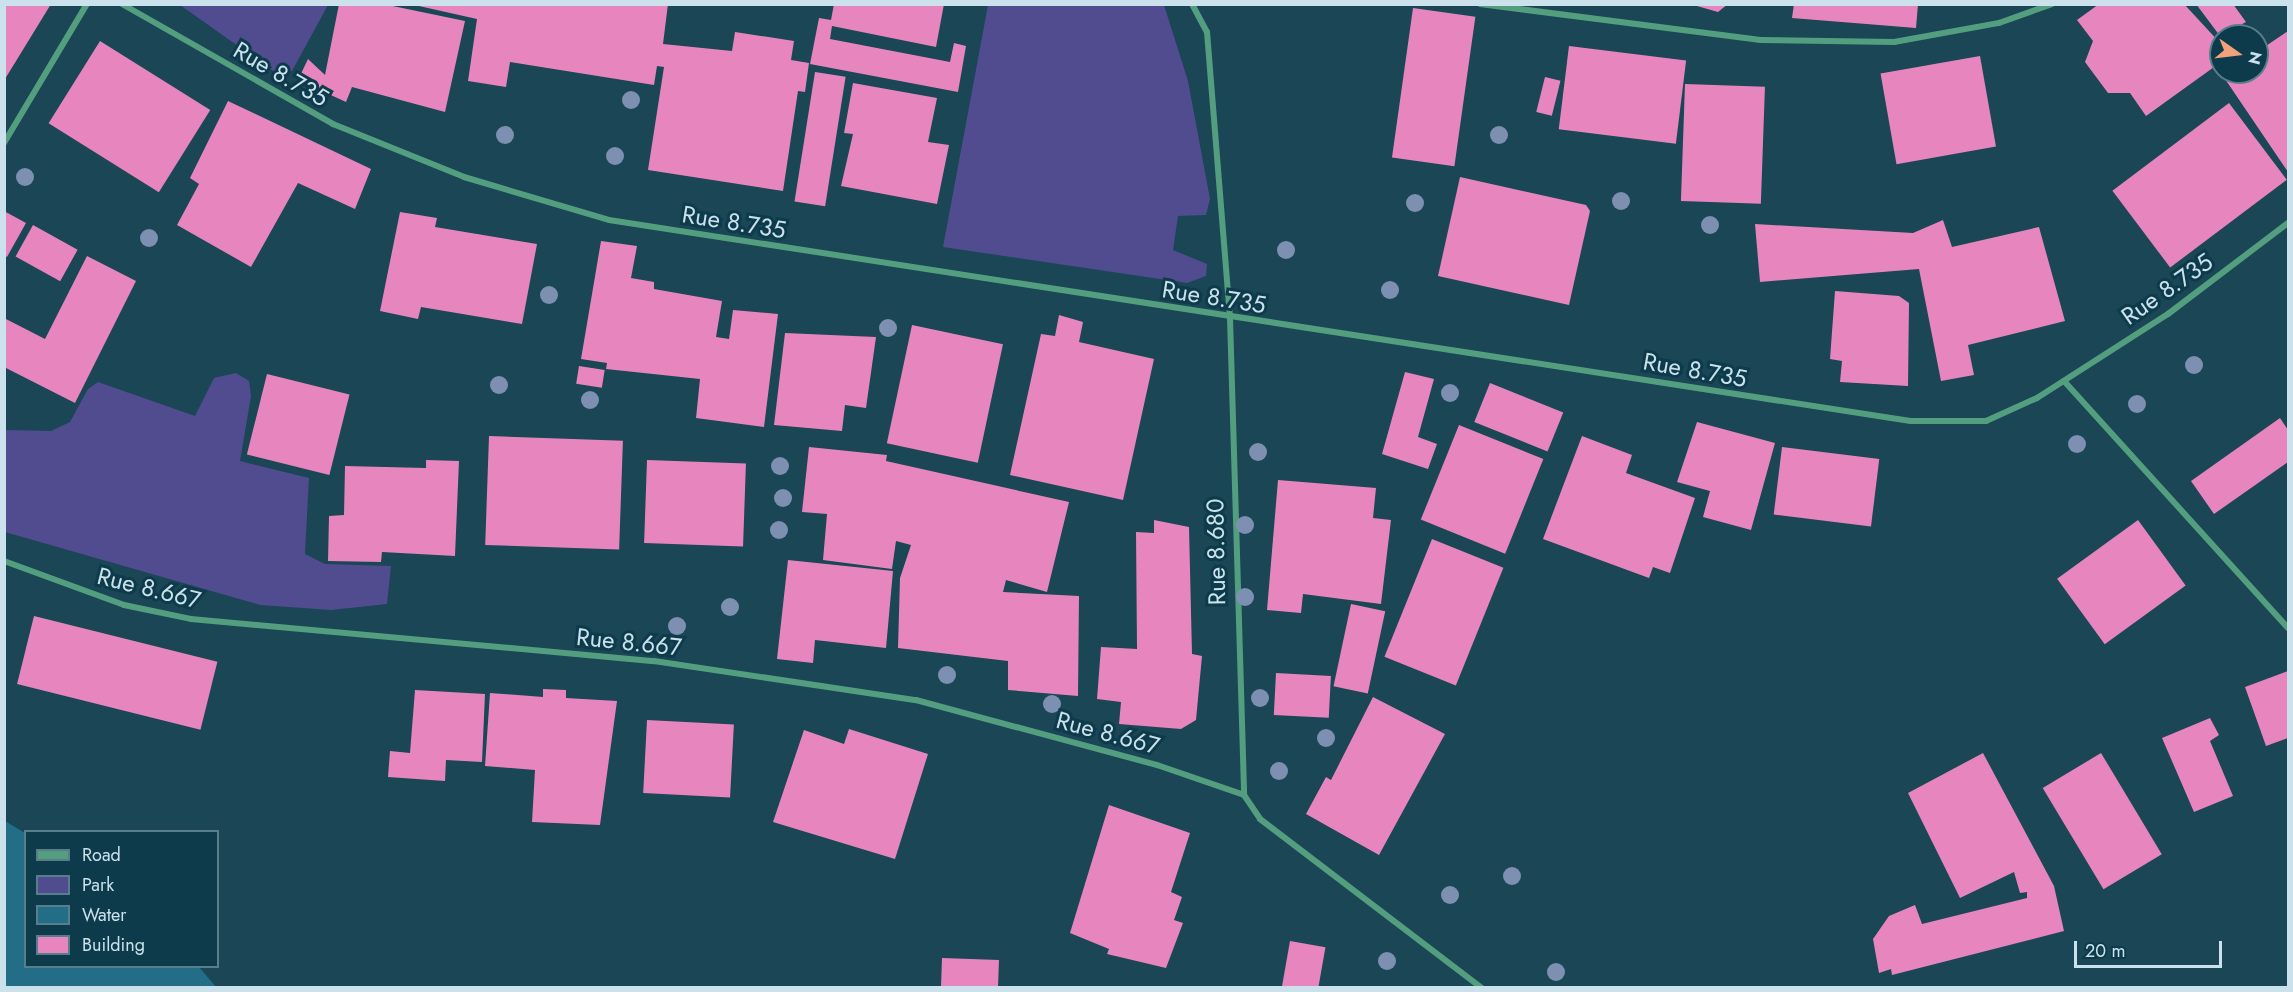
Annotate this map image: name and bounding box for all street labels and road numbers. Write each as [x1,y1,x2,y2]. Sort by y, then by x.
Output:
street label: Rue 8.735 [228,35,334,113]
street label: Rue 8.735 [680,200,788,244]
street label: Rue 8.735 [2116,247,2218,331]
street label: Rue 8.735 [1160,275,1268,319]
street label: Rue 8.735 [1641,347,1749,393]
street label: Rue 8.680 [1201,498,1231,606]
street label: Rue 8.667 [94,561,204,615]
street label: Rue 8.667 [575,622,683,662]
street label: Rue 8.667 [1053,705,1163,761]

